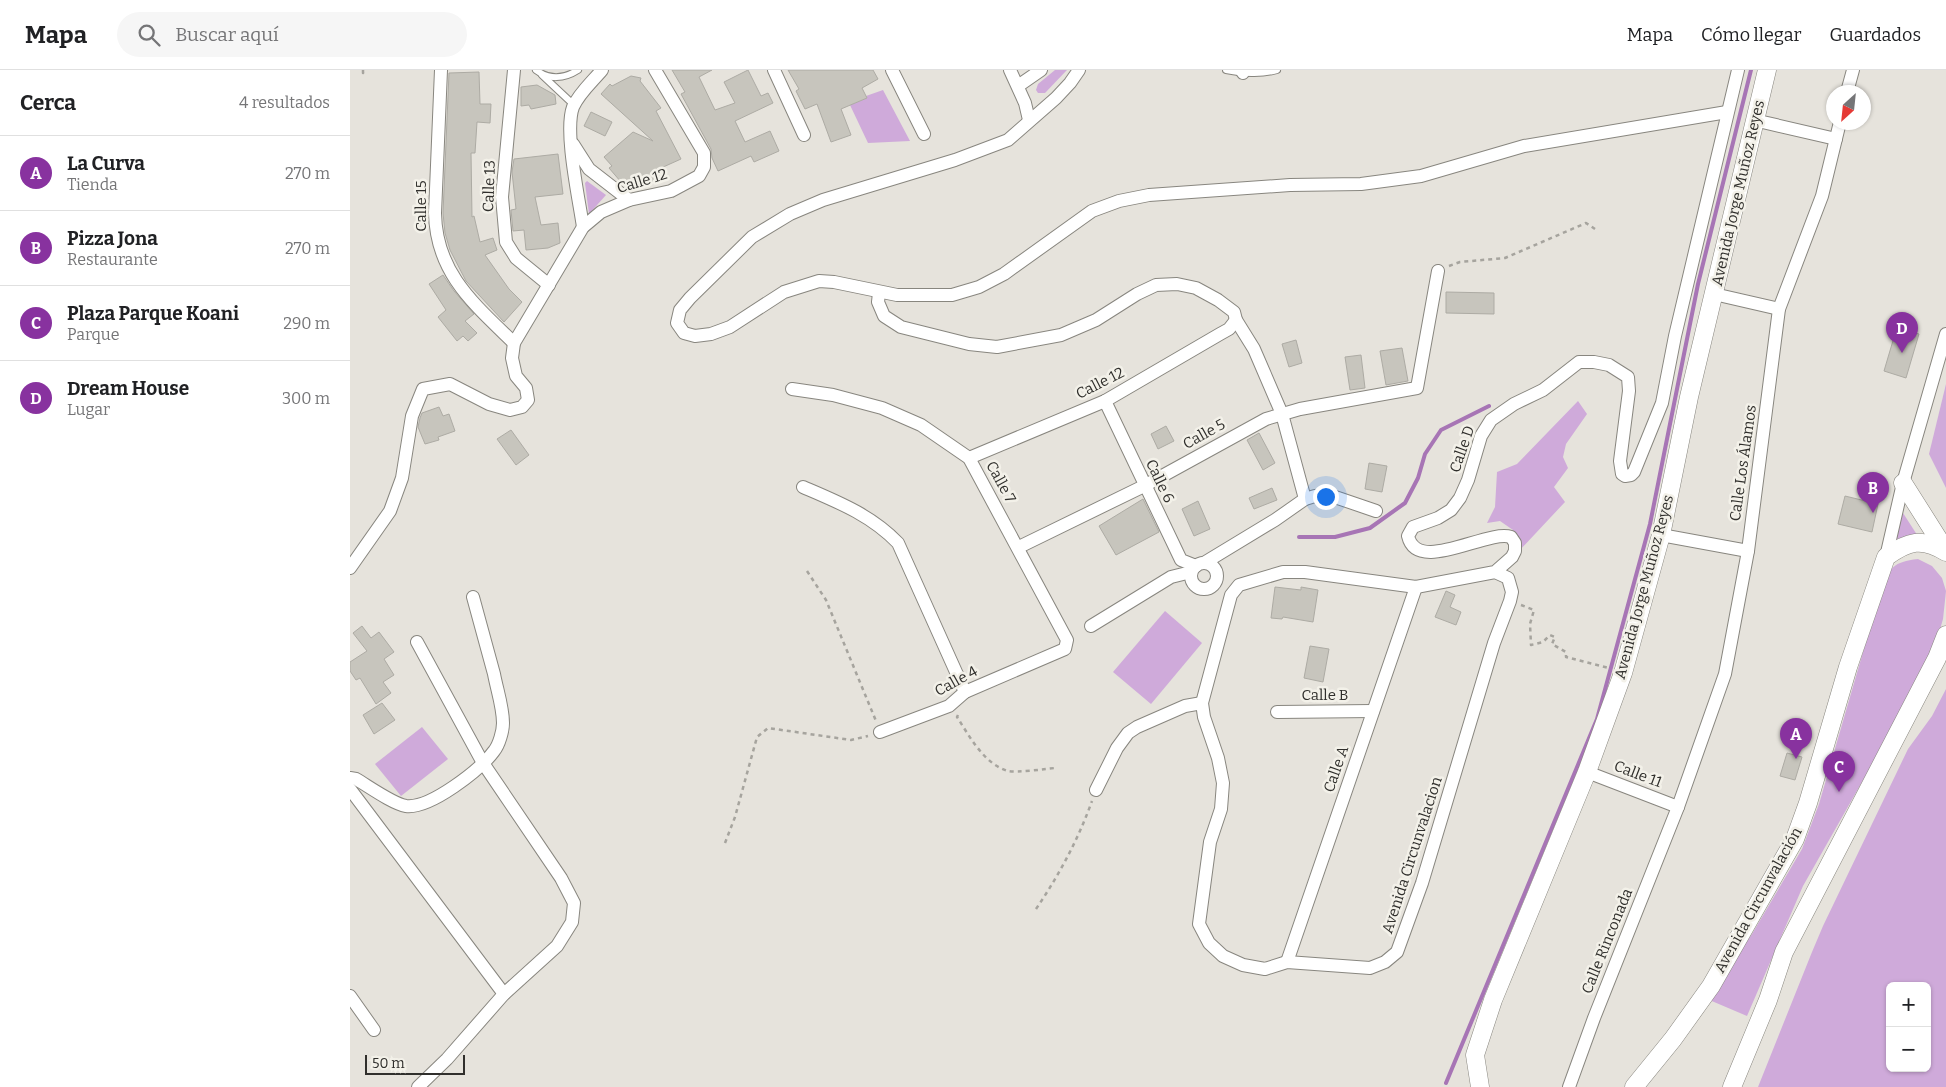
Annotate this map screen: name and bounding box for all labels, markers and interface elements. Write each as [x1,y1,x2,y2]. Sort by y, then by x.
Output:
search box [117,12,467,57]
text: Mapa [25,21,87,49]
icon: search [135,21,163,49]
text: Buscar aquí [175,23,279,46]
text: Mapa [1627,24,1673,46]
text: Cómo llegar [1701,24,1802,46]
text: Guardados [1830,24,1921,46]
north arrow [1826,85,1871,130]
text: Cerca [20,90,76,116]
text: 4 resultados [239,93,330,112]
street label: Avenida Jorge Muñoz Reyes [1708,98,1768,288]
text: La Curva [67,152,145,175]
street label: Calle 13 [479,160,499,212]
text: A [30,164,42,183]
text: 270 m [285,164,330,183]
street label: Calle 12 [615,165,669,197]
text: Tienda [67,175,118,194]
street label: Calle 15 [412,180,430,232]
text: Pizza Jona [67,227,158,250]
text: B [31,239,41,258]
text: 270 m [285,239,330,258]
text: Restaurante [67,250,158,269]
text: Plaza Parque Koani [67,302,239,325]
pin: D [1886,312,1918,353]
text: C [31,314,41,333]
text: 290 m [283,314,330,333]
text: Parque [67,325,120,344]
street label: Calle 12 [1073,363,1127,403]
text: Dream House [67,377,189,400]
text: D [30,389,42,408]
text: 300 m [282,389,330,408]
text: Lugar [67,400,110,419]
street label: Calle Los Álamos [1726,404,1760,522]
street label: Calle 5 [1180,415,1228,453]
street label: Calle D [1446,423,1478,475]
street label: Calle 6 [1142,456,1178,506]
street label: Calle 7 [982,458,1020,506]
pin: B [1857,472,1889,513]
your location [1313,484,1339,510]
street label: Avenida Jorge Muñoz Reyes [1611,493,1677,681]
street label: Calle 4 [931,662,981,700]
street label: Calle B [1301,686,1349,704]
pin: A [1780,718,1812,759]
street label: Calle A [1320,743,1352,795]
pin: C [1823,751,1855,792]
street label: Calle 11 [1612,757,1664,791]
street label: Avenida Circunvalacion [1378,774,1446,936]
street label: Avenida Circunvalación [1710,824,1806,976]
street label: Calle Rinconada [1578,886,1636,996]
map controls [1886,982,1931,1072]
button: + [1886,982,1931,1027]
button: − [1886,1027,1931,1072]
scale bar [365,1052,465,1075]
text: 50 m [372,1055,405,1072]

